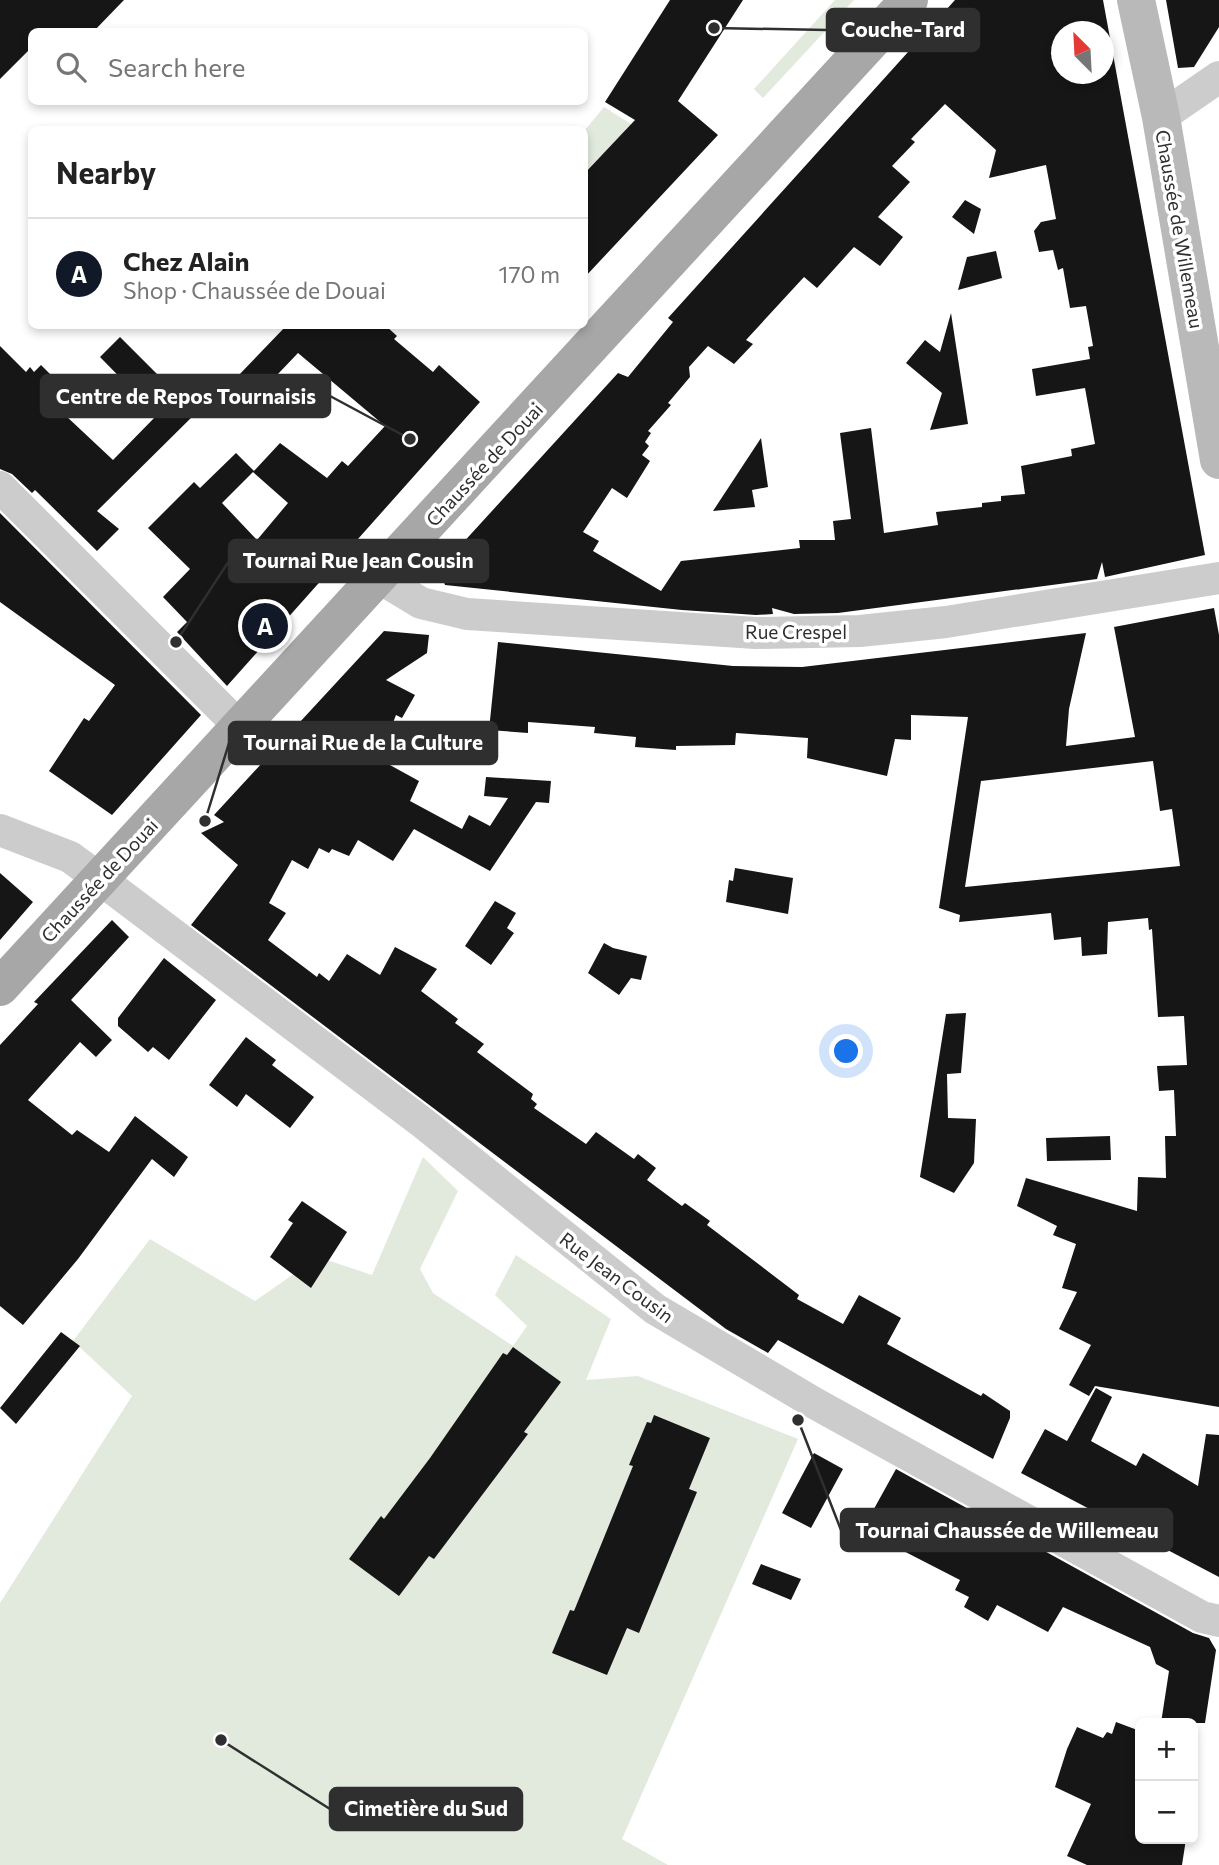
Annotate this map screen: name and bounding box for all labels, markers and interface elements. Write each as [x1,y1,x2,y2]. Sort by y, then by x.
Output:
callout: Couche-Tard [827,9,979,51]
text: Couche-Tard [841,16,965,41]
north arrow [1051,21,1114,84]
search box [28,28,588,105]
icon: search [52,48,90,86]
text: Search here [108,51,246,82]
street label: Chaussée de Willemeau [1151,128,1209,330]
text: Nearby [56,153,156,190]
text: Chez Alain [123,245,250,276]
text: A [71,260,87,288]
text: 170 m [499,260,560,288]
text: Shop · Chaussée de Douai [123,276,386,304]
callout: Centre de Repos Tournaisis [41,375,330,417]
text: Centre de Repos Tournaisis [56,383,316,408]
street label: Chaussée de Douai [421,397,547,531]
callout: Tournai Rue Jean Cousin [229,540,488,582]
text: Tournai Rue Jean Cousin [242,547,474,572]
pin: A [242,600,288,652]
street label: Rue Crespel [745,620,847,643]
callout: Tournai Rue de la Culture [229,722,497,764]
text: Tournai Rue de la Culture [243,729,483,754]
street label: Chaussée de Douai [36,813,162,947]
your location [829,1034,863,1068]
street label: Rue Jean Cousin [556,1227,678,1327]
callout: Tournai Chaussée de Willemeau [841,1509,1172,1551]
text: Tournai Chaussée de Willemeau [855,1517,1159,1542]
map controls [1135,1718,1198,1844]
button: + [1135,1718,1198,1781]
button: − [1135,1781,1198,1844]
callout: Cimetière du Sud [330,1788,522,1830]
text: Cimetière du Sud [344,1795,508,1820]

